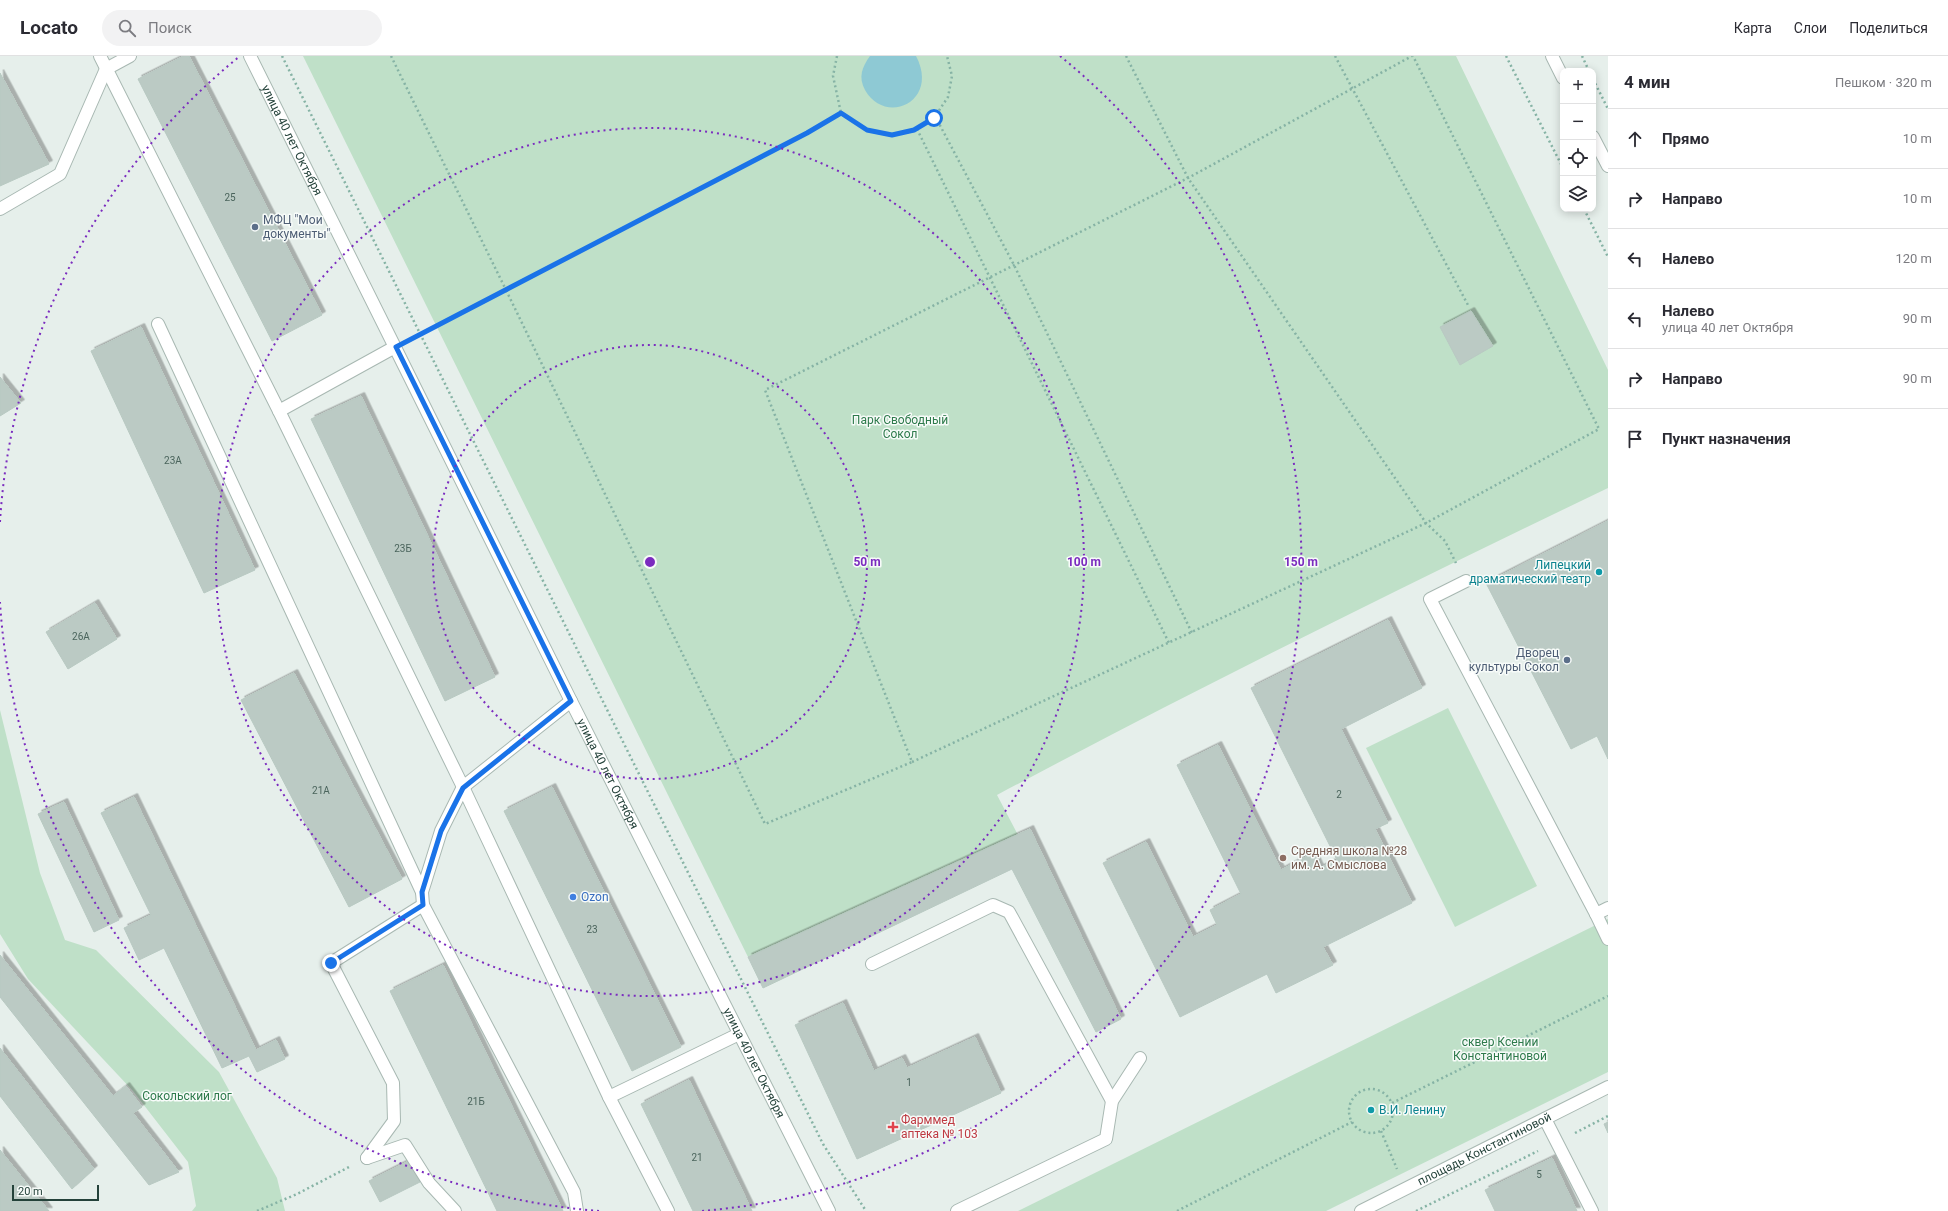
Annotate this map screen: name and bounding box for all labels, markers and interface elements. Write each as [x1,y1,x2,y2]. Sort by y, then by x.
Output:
search box [102,10,382,46]
text: Locato [20,16,78,39]
icon: search [116,17,138,39]
text: Поиск [148,19,192,37]
text: Карта [1734,20,1772,36]
text: Слои [1794,20,1827,36]
text: Поделиться [1849,20,1928,36]
map controls [1560,68,1596,212]
button: + [1560,68,1596,104]
text: 4 мин [1624,72,1670,92]
text: Пешком · 320 m [1835,75,1932,90]
street label: улица 40 лет Октября [259,83,325,198]
button: − [1560,104,1596,140]
route start [925,109,943,127]
icon: ahead [1624,128,1646,150]
text: Прямо [1662,130,1709,148]
text: 10 m [1903,131,1932,146]
button: locate [1560,140,1596,176]
button: layers [1560,176,1596,212]
icon: right [1624,188,1646,210]
text: Направо [1662,190,1723,208]
text: 10 m [1903,191,1932,206]
house number: 25 [224,192,236,203]
place label: МФЦ "Мои документы" [263,213,331,241]
marker: МФЦ "Мои документы" [250,222,260,232]
icon: left [1624,248,1646,270]
text: Налево [1662,250,1714,268]
text: 120 m [1895,251,1932,266]
text: Налево [1662,302,1714,320]
icon: left [1624,308,1646,330]
text: 90 m [1903,311,1932,326]
text: улица 40 лет Октября [1662,320,1793,335]
icon: right [1624,368,1646,390]
text: Направо [1662,370,1723,388]
text: 90 m [1903,371,1932,386]
park label: Парк Свободный Сокол [852,413,948,441]
icon: arrive [1624,428,1646,450]
text: Пункт назначения [1662,430,1791,448]
house number: 23А [164,455,182,466]
house number: 23Б [394,543,412,554]
centre of rings [643,555,657,569]
text: 50 m [853,555,881,569]
text: 100 m [1067,555,1101,569]
text: 150 m [1284,555,1318,569]
place label: Липецкий драматический театр [1469,558,1591,586]
marker: Липецкий драматический театр [1594,567,1604,577]
house number: 26А [72,631,90,642]
place label: Дворец культуры Сокол [1469,646,1559,674]
marker: Дворец культуры Сокол [1562,655,1572,665]
street label: улица 40 лет Октября [574,716,641,831]
house number: 21А [312,785,330,796]
house number: 2 [1336,789,1342,800]
place label: Средняя школа №28 им. А. Смыслова [1291,844,1408,872]
marker: Средняя школа №28 им. А. Смыслова [1278,853,1288,863]
place label: Ozon [581,890,609,904]
marker: Ozon [568,892,578,902]
house number: 23 [586,924,598,935]
route end [322,954,340,972]
street label: улица 40 лет Октября [720,1006,788,1120]
park label: сквер Ксении Константиновой [1453,1035,1547,1063]
house number: 1 [906,1077,912,1088]
park label: Сокольский лог [142,1089,232,1103]
house number: 21Б [467,1096,485,1107]
place label: В.И. Ленину [1379,1103,1446,1117]
marker: В.И. Ленину [1366,1105,1376,1115]
street label: площадь Константиновой [1415,1110,1554,1189]
place label: Фарммед аптека № 103 [901,1113,978,1141]
marker: Фарммед аптека № 103 [888,1122,898,1132]
house number: 21 [691,1152,703,1163]
house number: 5 [1536,1169,1542,1180]
scale bar [12,1183,99,1202]
text: 20 m [18,1185,43,1198]

